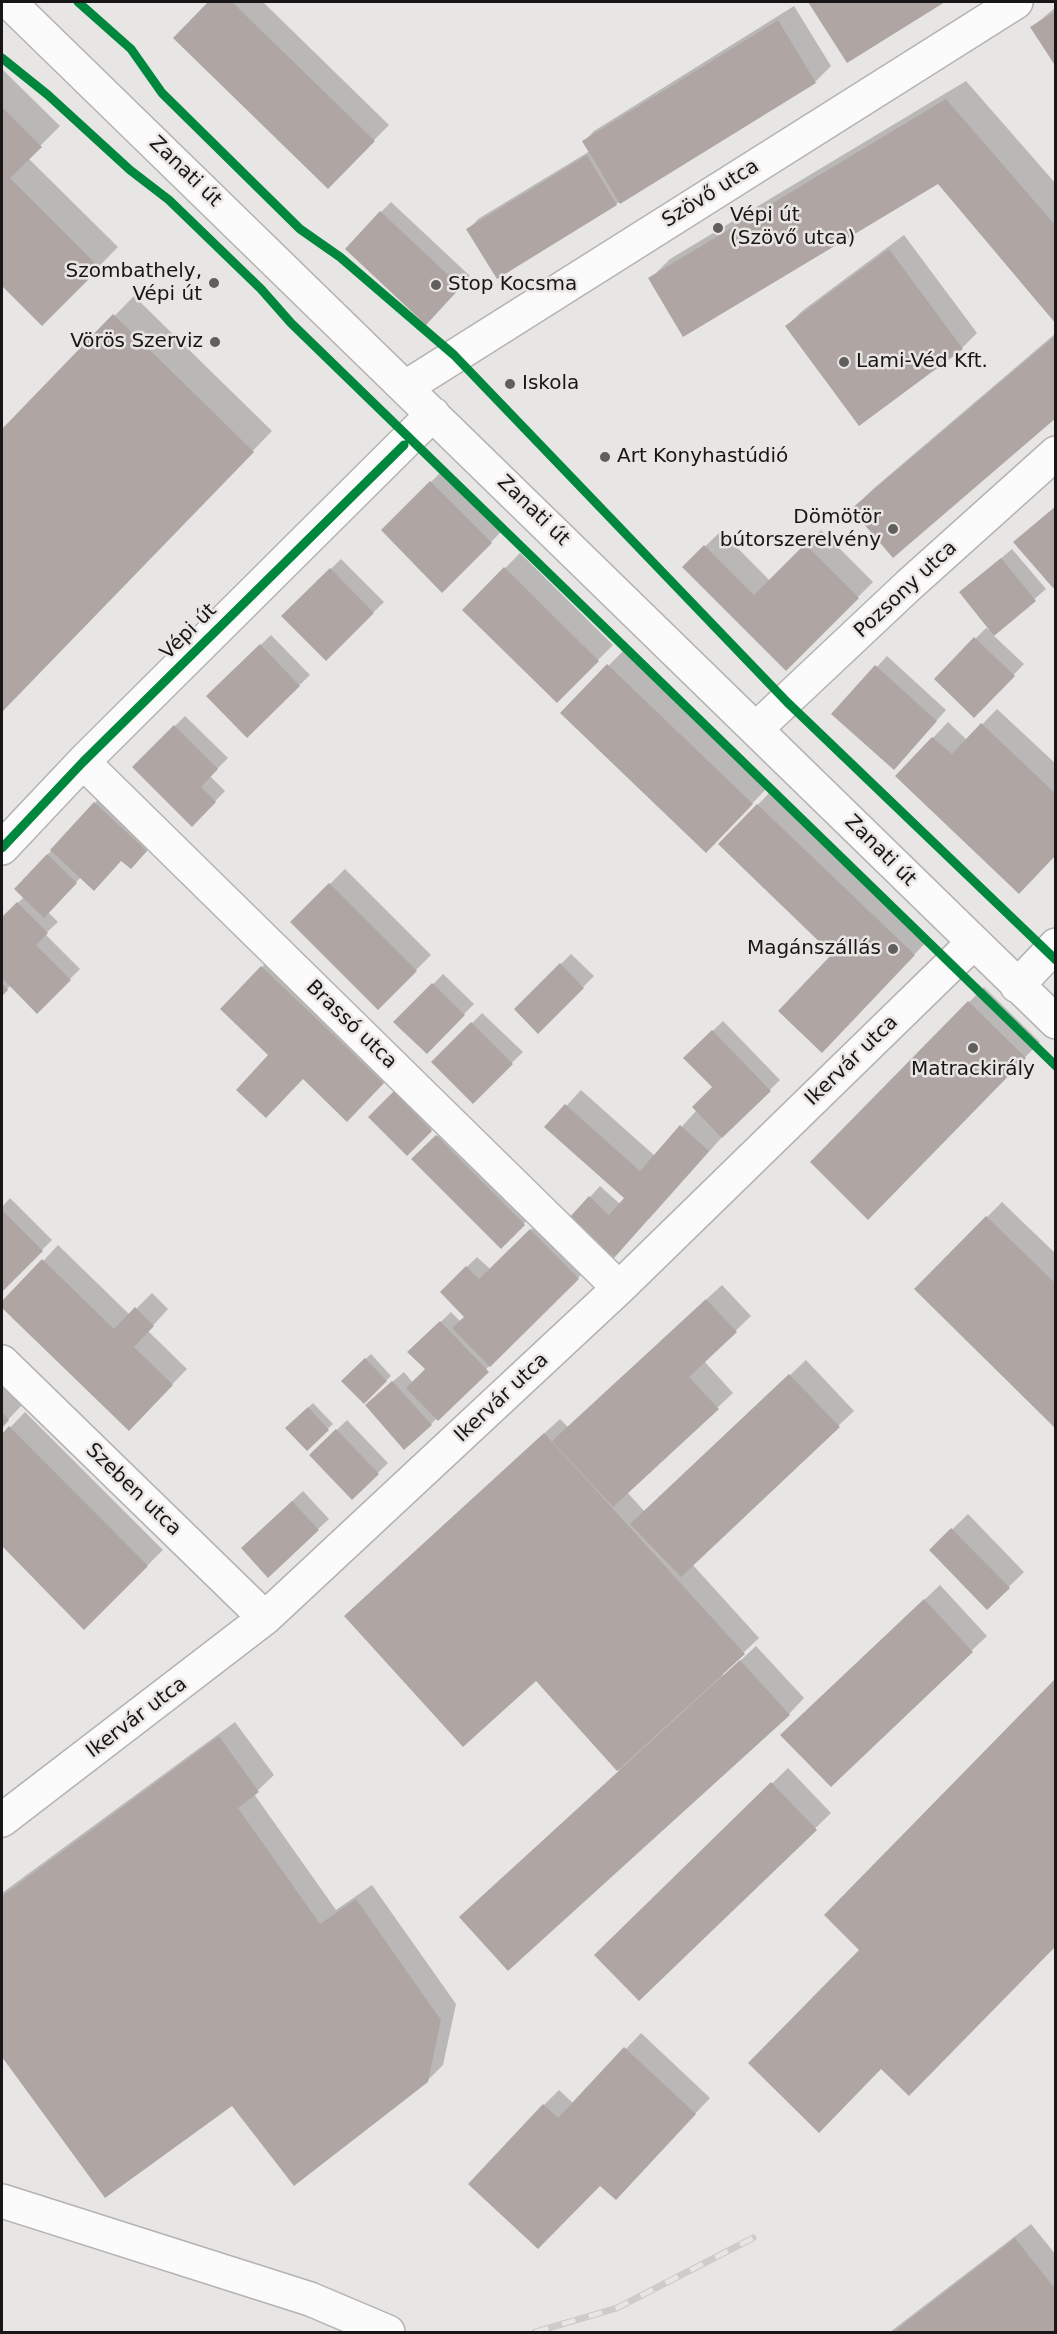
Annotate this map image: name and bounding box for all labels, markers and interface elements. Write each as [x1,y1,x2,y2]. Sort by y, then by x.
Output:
street label: Zanati út [144,132,226,212]
street label: Szövő utca [658,155,764,233]
place label: Vépi út (Szövő utca) [730,204,855,251]
marker: Vépi út (Szövő utca) [711,221,725,235]
place label: Szombathely, Vépi út [66,260,202,307]
place label: Stop Kocsma [448,273,577,297]
marker: Szombathely, Vépi út [207,276,221,290]
marker: Stop Kocsma [429,278,443,292]
place label: Vörös Szerviz [70,330,203,354]
marker: Vörös Szerviz [208,335,222,349]
place label: Lami-Véd Kft. [856,350,988,374]
marker: Lami-Véd Kft. [837,355,851,369]
place label: Iskola [522,372,579,396]
marker: Iskola [503,377,517,391]
place label: Art Konyhastúdió [617,445,788,469]
marker: Art Konyhastúdió [598,450,612,464]
street label: Zanati út [492,471,574,551]
place label: Dömötör bútorszerelvény [720,506,881,553]
marker: Dömötör bútorszerelvény [886,522,900,536]
street label: Pozsony utca [850,536,962,644]
street label: Vépi út [156,599,222,665]
street label: Zanati út [839,810,921,892]
place label: Magánszállás [747,937,881,961]
marker: Magánszállás [886,942,900,956]
street label: Brassó utca [300,976,402,1074]
street label: Ikervár utca [801,1011,903,1111]
marker: Matrackirály [966,1041,980,1055]
place label: Matrackirály [911,1058,1035,1082]
street label: Ikervár utca [450,1348,554,1448]
street label: Szeben utca [80,1439,186,1541]
street label: Ikervár utca [82,1672,192,1764]

